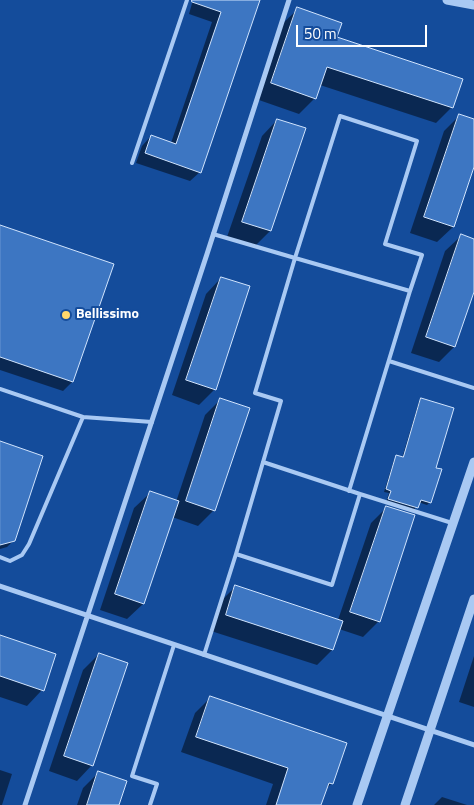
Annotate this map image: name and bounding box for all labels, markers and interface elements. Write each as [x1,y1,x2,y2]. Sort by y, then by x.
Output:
scale bar [299,15,430,47]
text: 50 m [304,22,337,45]
place label: Bellissimo [76,307,139,323]
marker: Bellissimo [60,309,72,321]

